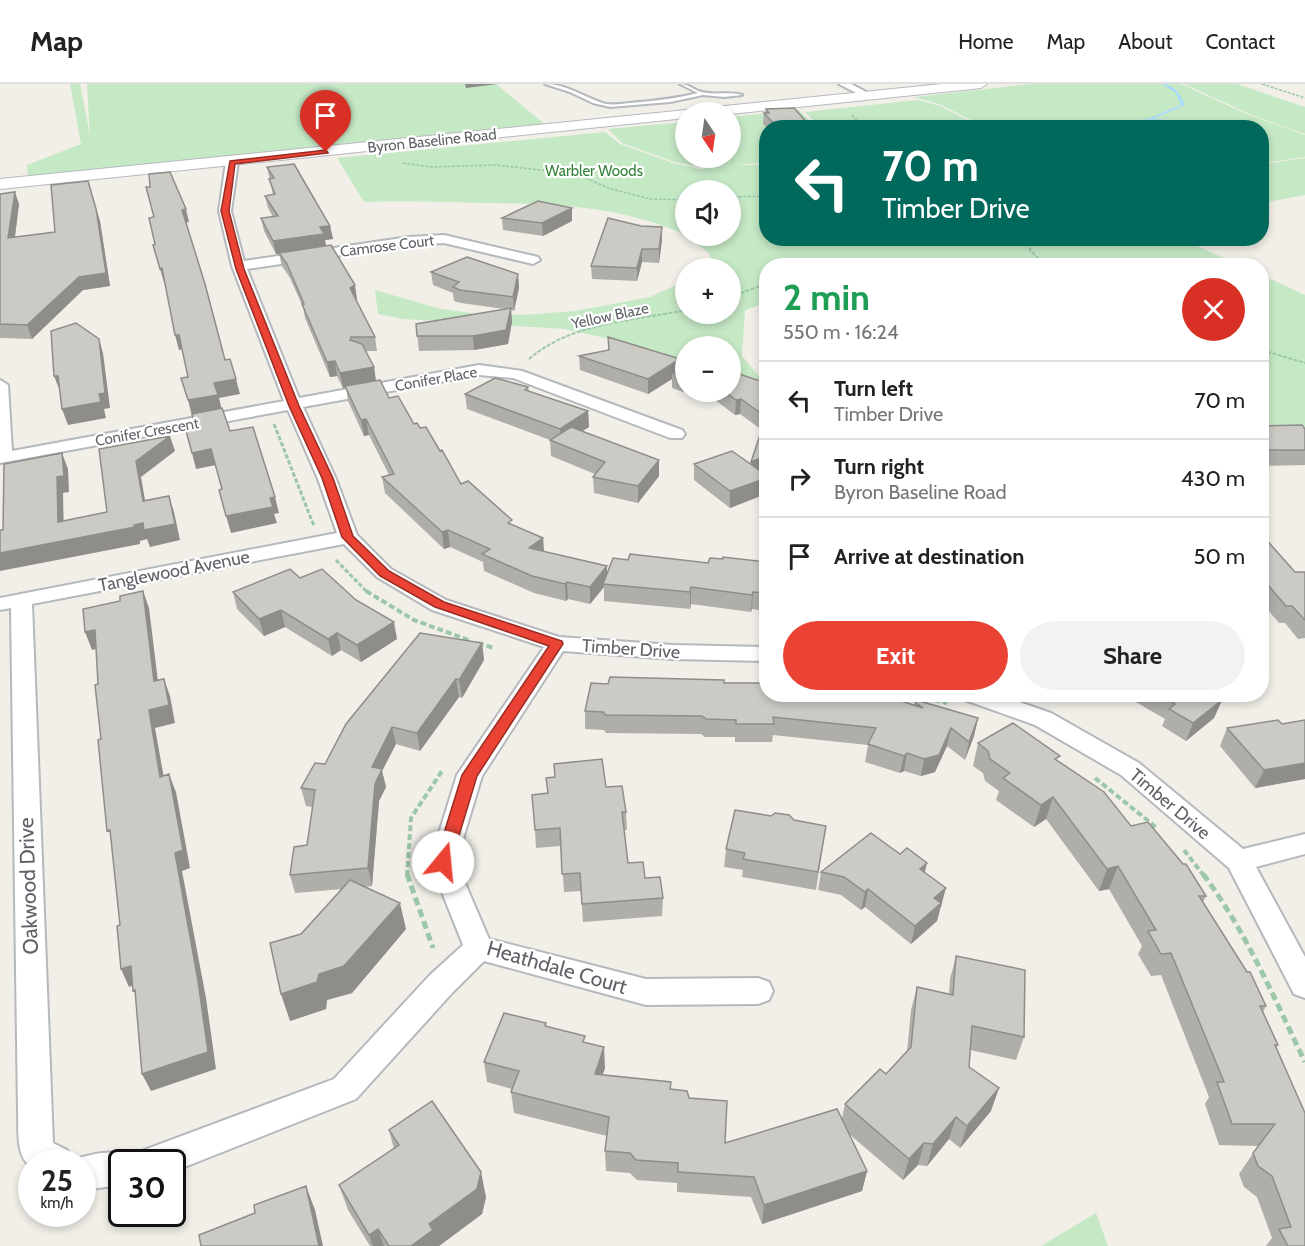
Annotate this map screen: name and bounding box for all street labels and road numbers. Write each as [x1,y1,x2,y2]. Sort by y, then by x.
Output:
street label: Byron Baseline Road [367,125,497,157]
street label: Camrose Court [339,231,435,261]
street label: Yellow Blaze [569,299,651,333]
street label: Conifer Place [394,363,479,395]
street label: Conifer Crescent [94,414,200,450]
street label: Tanglewood Avenue [97,546,251,596]
street label: Timber Drive [581,635,681,663]
street label: Timber Drive [1125,764,1215,844]
street label: Oakwood Drive [13,817,43,955]
street label: Heathdale Court [484,935,630,999]

